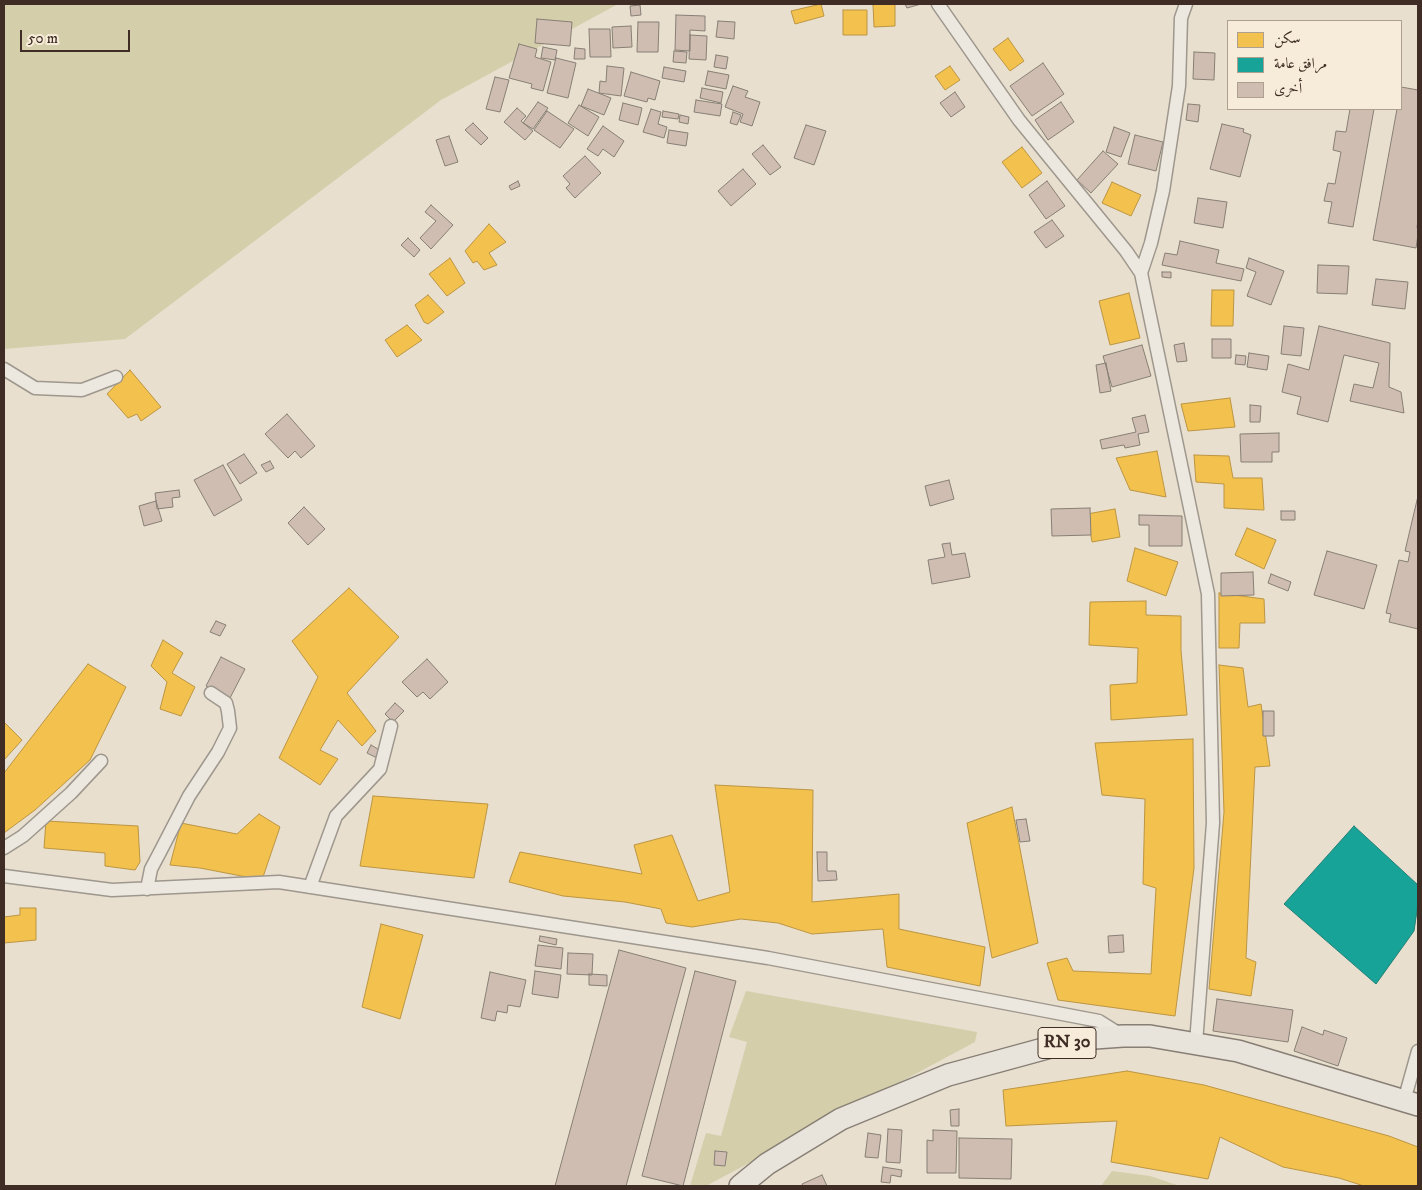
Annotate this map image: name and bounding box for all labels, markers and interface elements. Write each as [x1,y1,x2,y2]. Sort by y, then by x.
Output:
scale bar [22,20,132,52]
legend [1227,20,1402,110]
text: 50 m [28,29,58,48]
text: سكن [1274,29,1301,48]
text: مرافق عامة [1274,54,1327,73]
text: أخرى [1274,79,1302,98]
road number: RN 30 [1038,1028,1096,1058]

